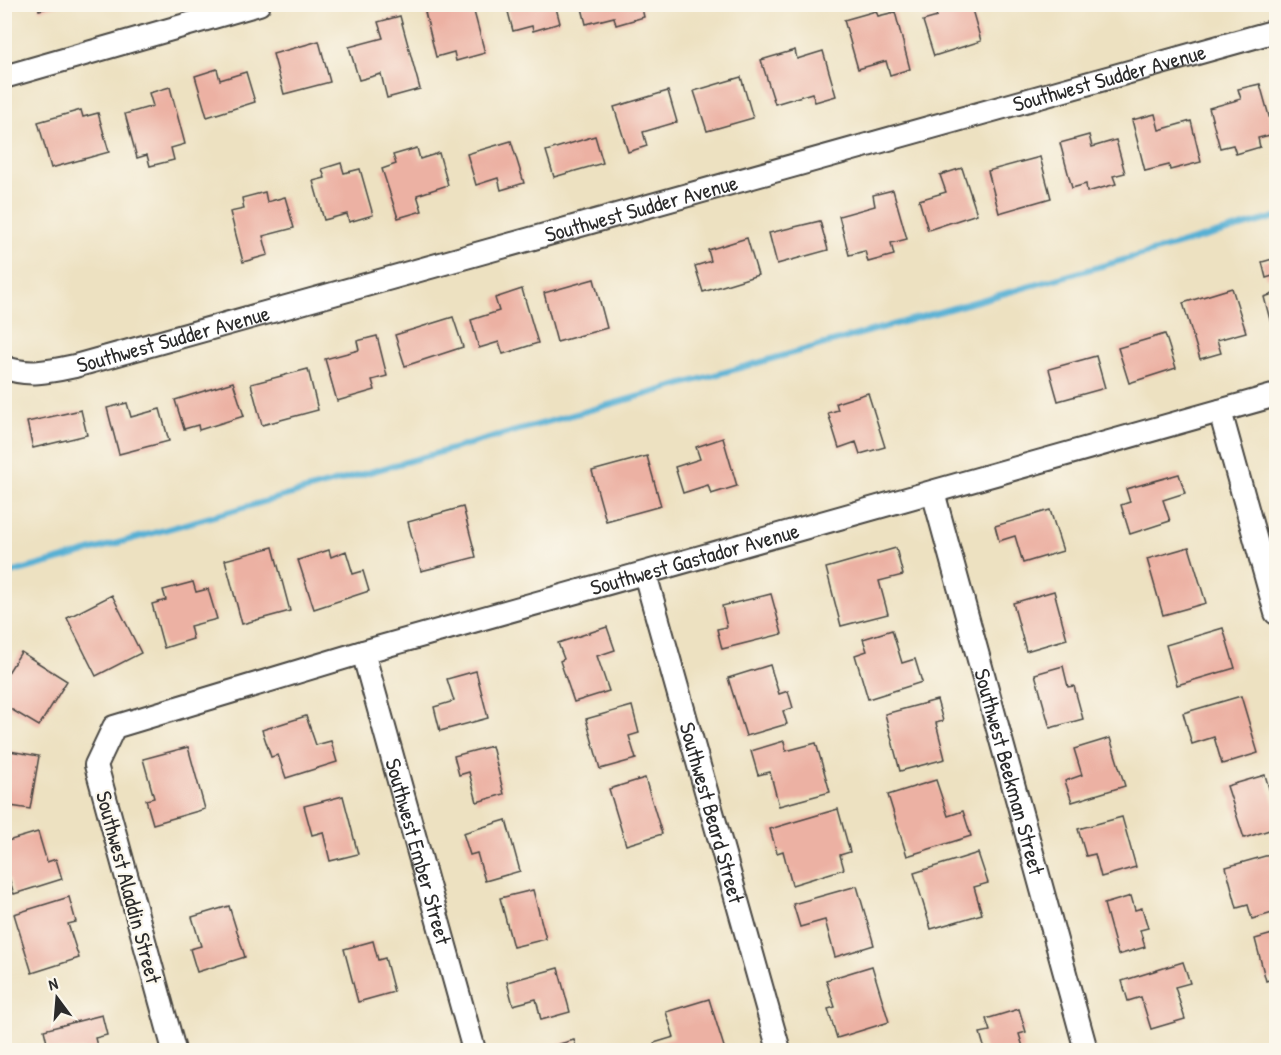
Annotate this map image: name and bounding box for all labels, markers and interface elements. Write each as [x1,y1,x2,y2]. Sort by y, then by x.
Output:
street label: Southwest Sudder Avenue [1009,36,1209,119]
street label: Southwest Sudder Avenue [541,167,741,249]
street label: Southwest Sudder Avenue [73,297,273,380]
street label: Southwest Gastador Avenue [587,515,803,602]
street label: Southwest Beekman Street [967,665,1052,878]
street label: Southwest Beard Street [672,719,752,907]
street label: Southwest Ember Street [378,755,459,948]
street label: Southwest Aladdin Street [89,787,169,987]
north arrow [27,968,87,1028]
text: N [46,972,60,995]

